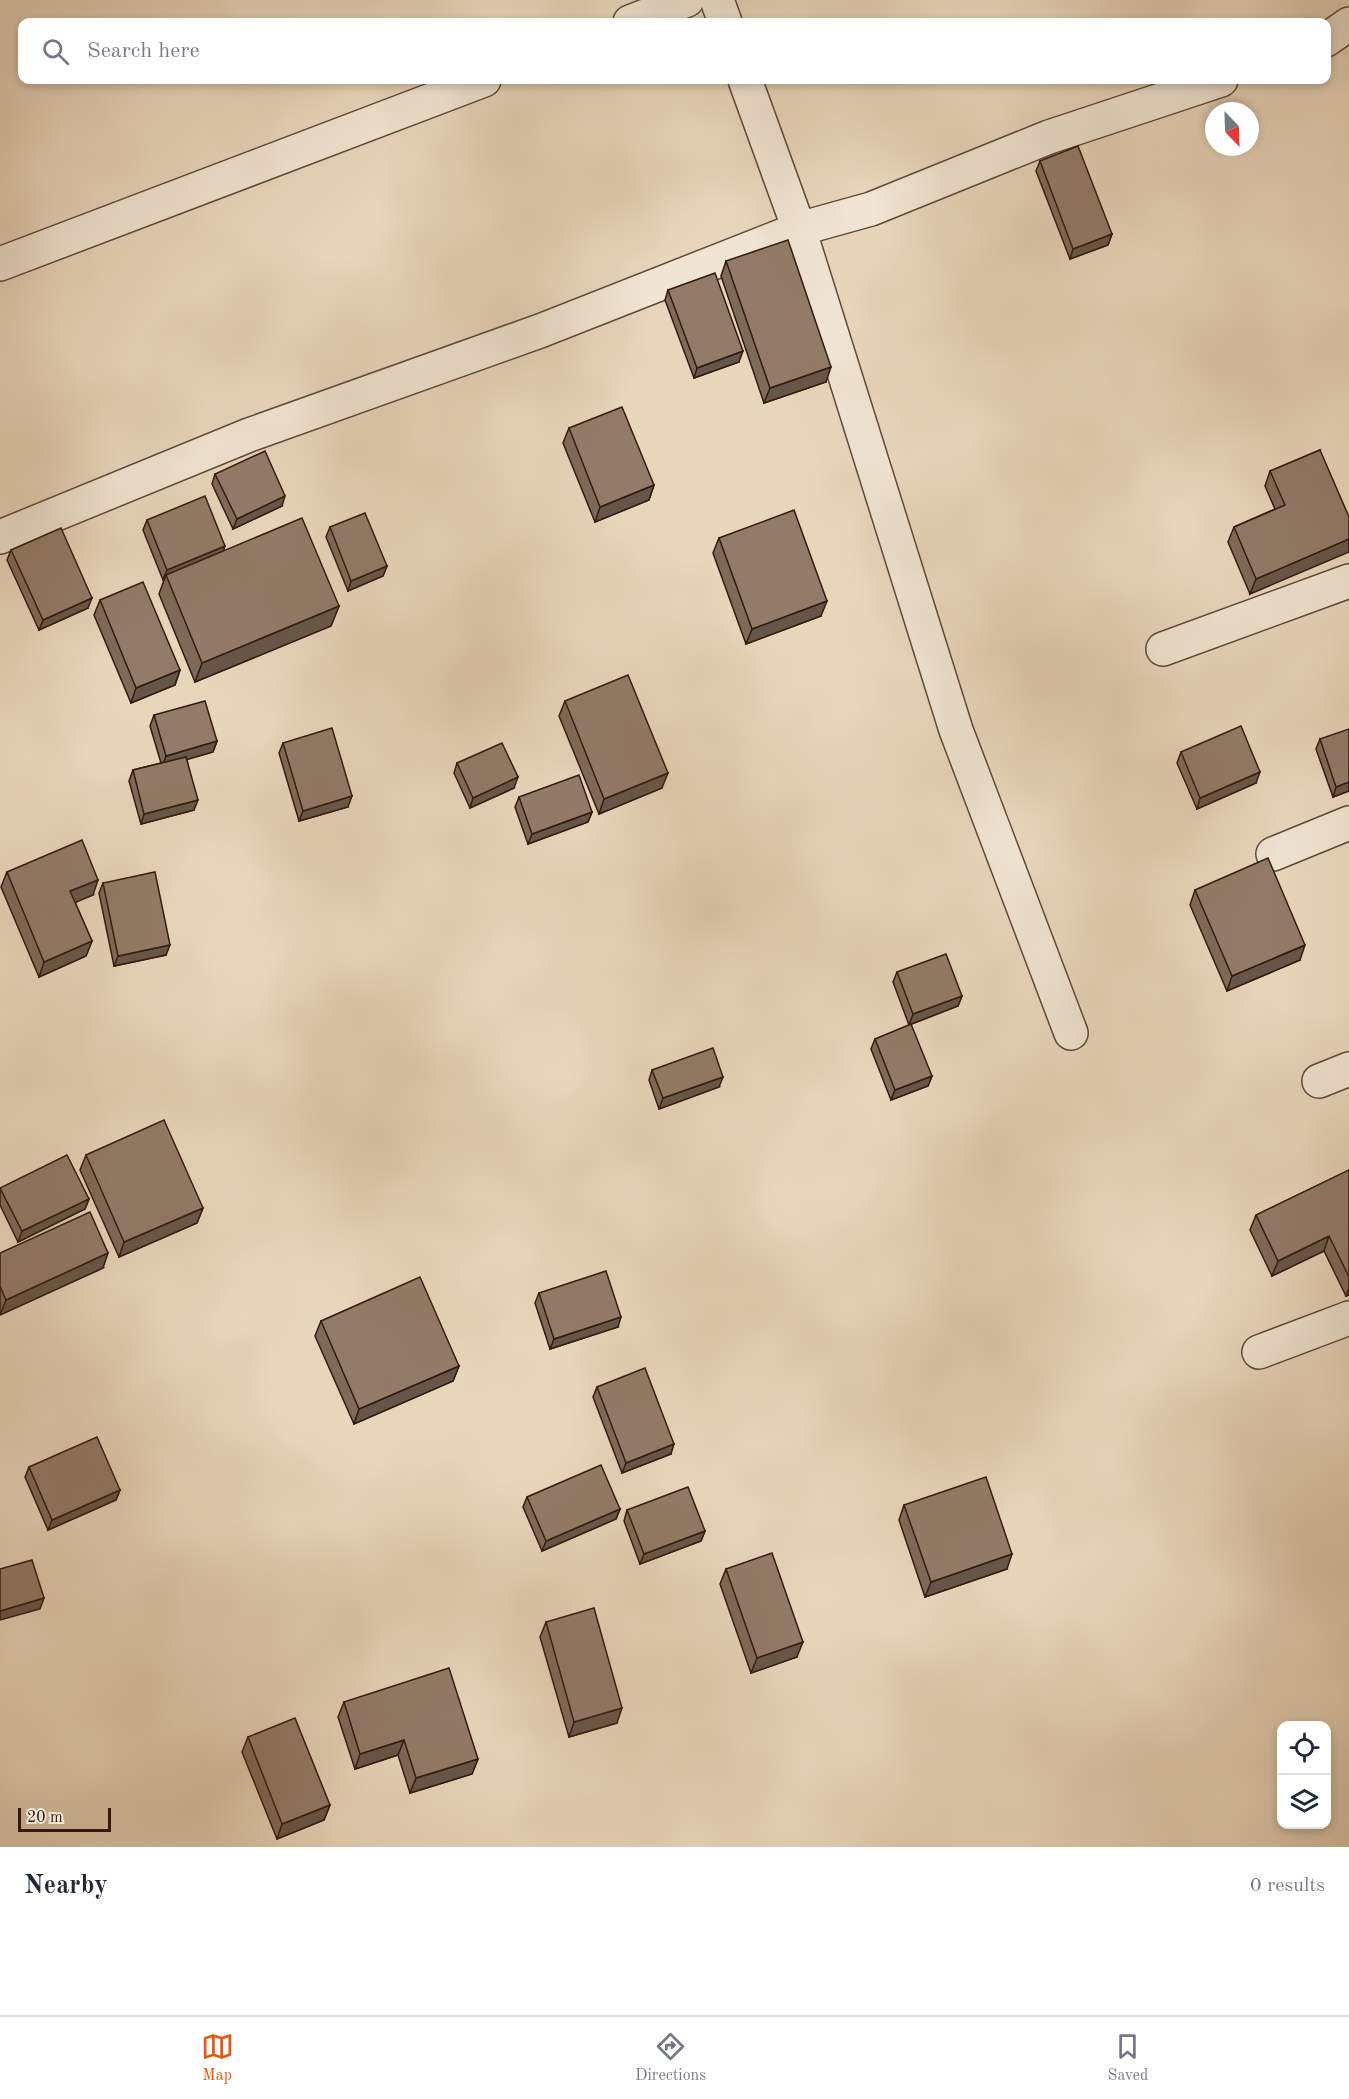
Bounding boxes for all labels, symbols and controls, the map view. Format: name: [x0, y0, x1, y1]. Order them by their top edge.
search box: [18, 18, 1331, 84]
icon: search: [39, 35, 72, 68]
text: Search here: [87, 40, 200, 62]
north arrow: [1205, 102, 1259, 156]
map controls: [1277, 1721, 1331, 1829]
button: locate: [1277, 1721, 1331, 1775]
button: layers: [1277, 1775, 1331, 1829]
scale bar: [18, 1805, 111, 1832]
text: 20 m: [27, 1810, 63, 1826]
text: Nearby: [24, 1873, 108, 1899]
text: 0 results: [1250, 1876, 1325, 1896]
tab: Map: [201, 2030, 234, 2086]
tab: Directions: [635, 2030, 706, 2086]
tab: Saved: [1108, 2030, 1148, 2086]

